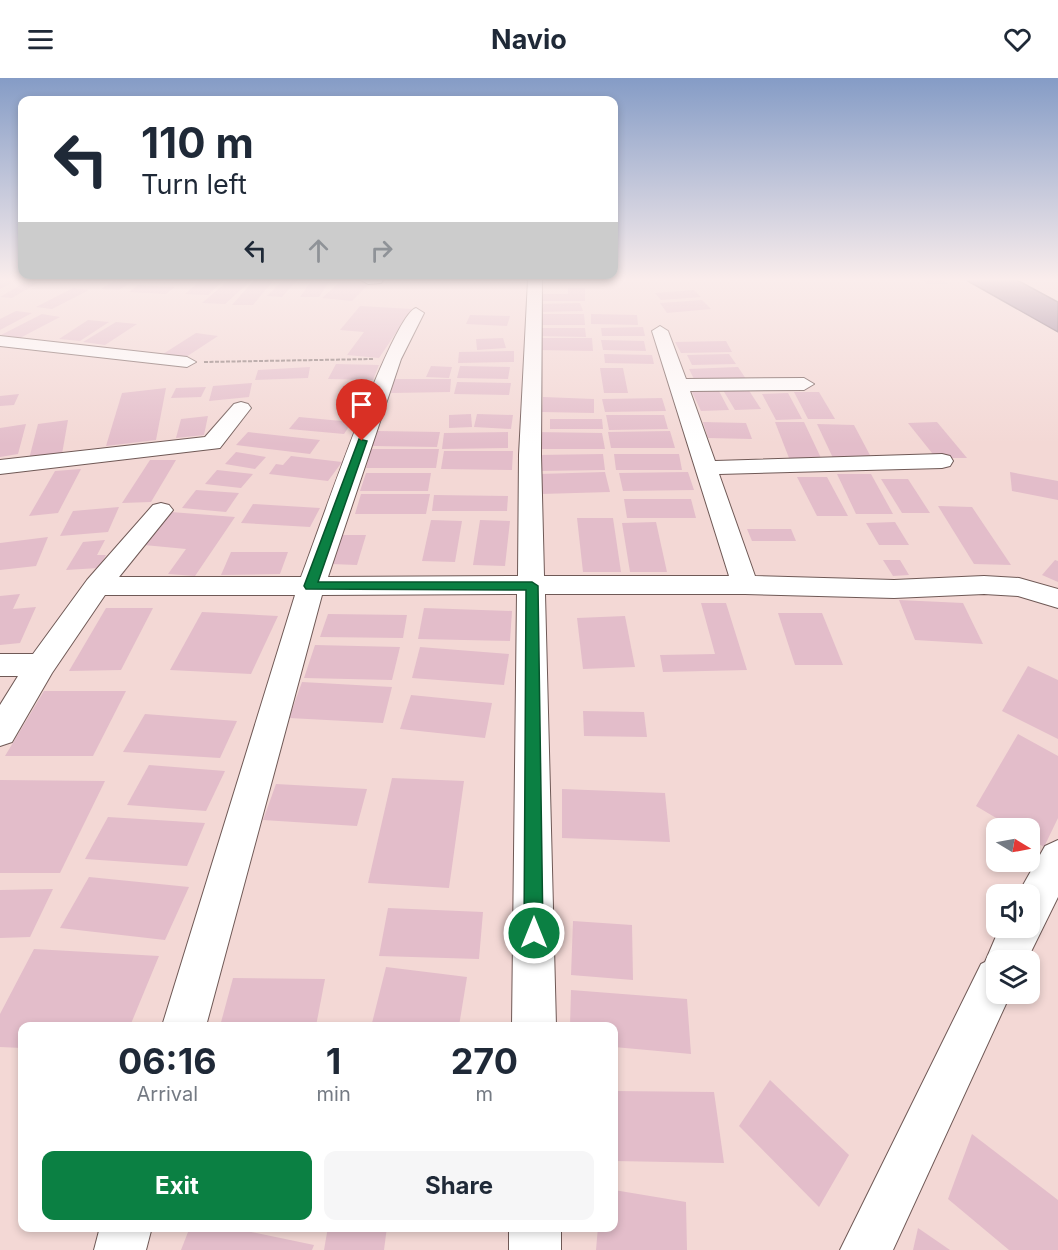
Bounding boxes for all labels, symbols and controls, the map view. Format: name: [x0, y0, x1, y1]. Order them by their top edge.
icon: menu: [24, 23, 57, 56]
text: Navio: [491, 23, 567, 56]
icon: heart: [1001, 23, 1034, 56]
text: 110 m: [141, 117, 254, 168]
icon: left: [42, 120, 120, 198]
text: Turn left: [141, 168, 247, 201]
icon: left: [239, 234, 272, 267]
icon: ahead: [302, 234, 335, 267]
icon: right: [365, 234, 398, 267]
pin: [336, 379, 387, 441]
icon: arrive: [345, 388, 378, 421]
north arrow: [986, 818, 1040, 872]
map controls: [986, 818, 1040, 1004]
button: sound: [986, 884, 1040, 938]
position arrow: [502, 901, 566, 965]
button: layers: [986, 950, 1040, 1004]
text: 06:16: [118, 1039, 217, 1083]
text: 1: [326, 1039, 341, 1083]
text: 270: [451, 1039, 518, 1083]
text: Arrival: [136, 1082, 198, 1106]
text: min: [317, 1082, 351, 1106]
text: m: [476, 1082, 493, 1106]
button: Exit: [42, 1151, 312, 1220]
button: Share: [324, 1151, 594, 1220]

